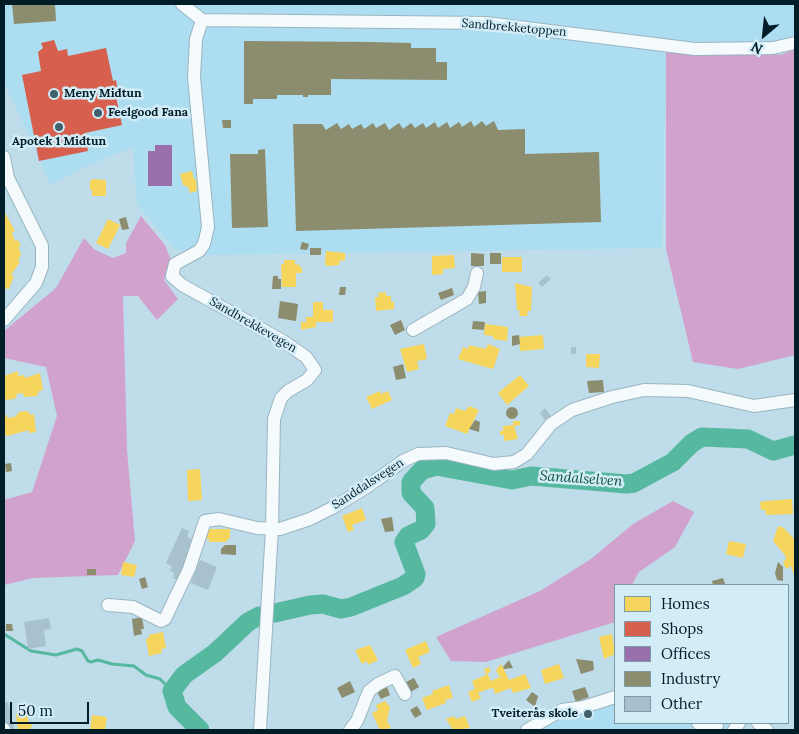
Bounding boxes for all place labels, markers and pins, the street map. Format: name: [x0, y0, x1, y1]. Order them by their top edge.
place label: Meny Midtun: [64, 87, 142, 101]
marker: Meny Midtun: [48, 88, 60, 100]
place label: Feelgood Fana: [108, 106, 188, 120]
marker: Feelgood Fana: [92, 107, 104, 119]
marker: Apotek 1 Midtun: [53, 121, 65, 133]
place label: Apotek 1 Midtun: [12, 135, 106, 149]
place label: Tveiterås skole: [492, 707, 578, 721]
marker: Tveiterås skole: [582, 708, 594, 720]

